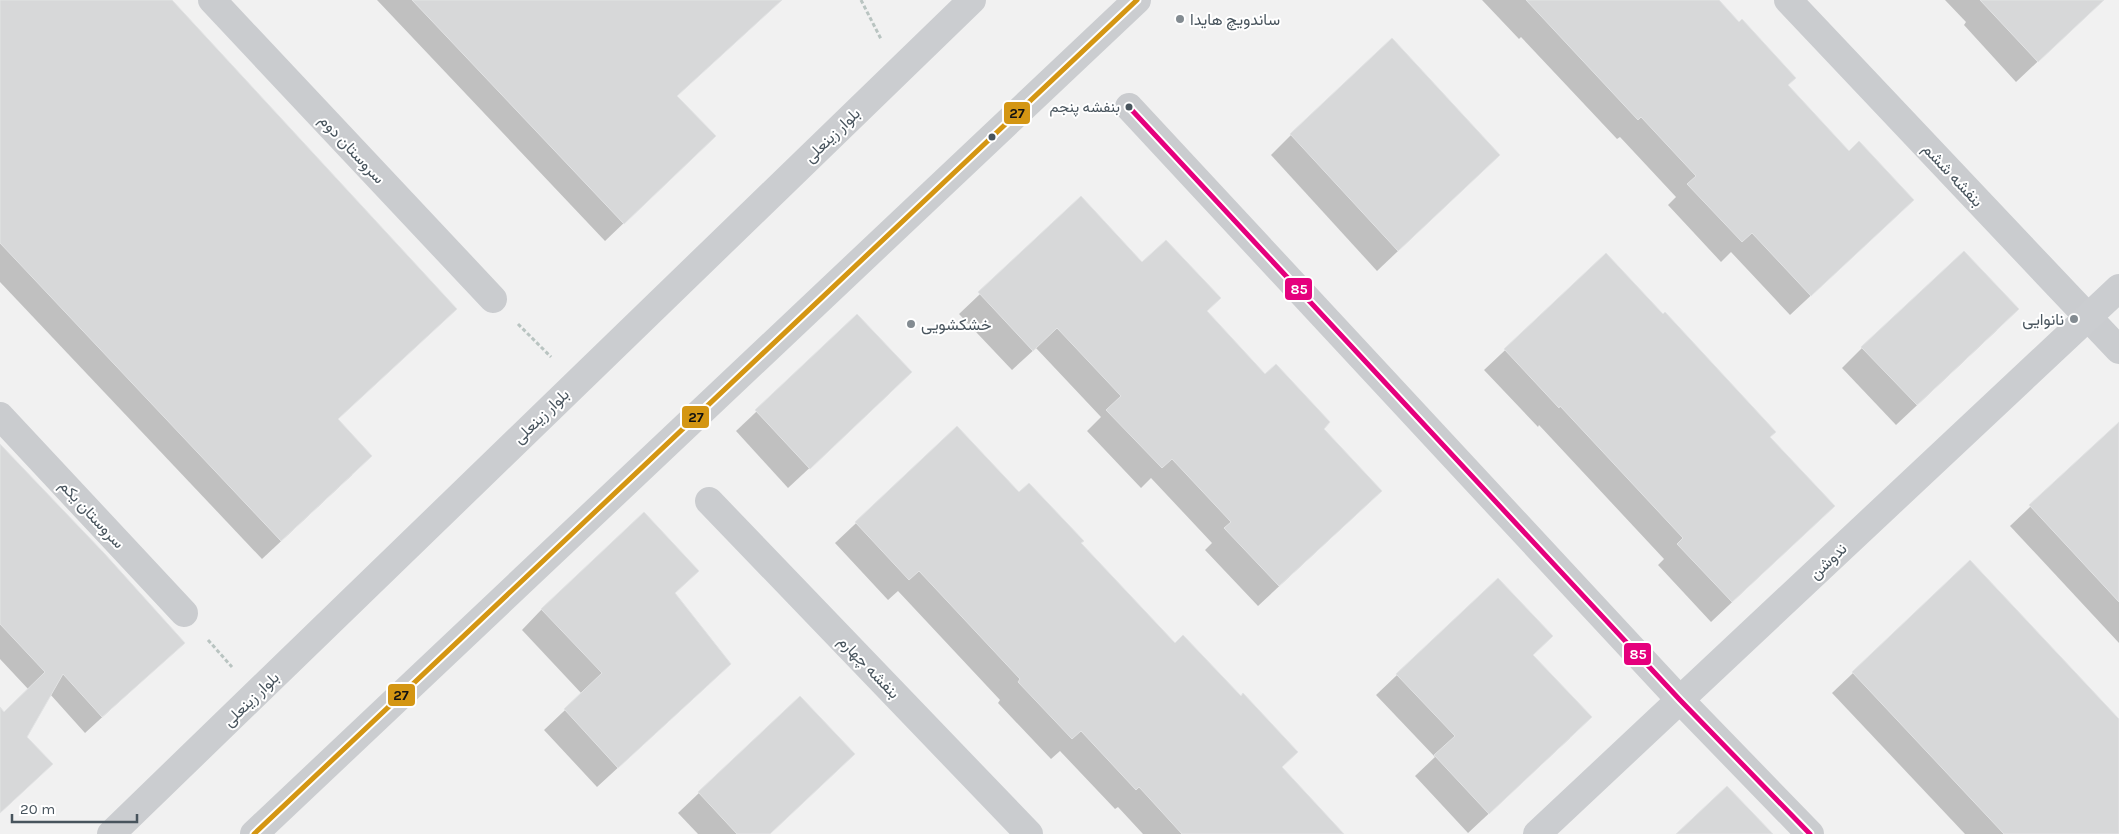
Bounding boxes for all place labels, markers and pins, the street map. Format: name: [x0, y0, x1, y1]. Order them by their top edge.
place label: ساندویچ هایدا: [1190, 10, 1280, 31]
marker: ساندویچ هایدا: [1174, 13, 1186, 25]
place label: بنفشه پنجم: [1050, 98, 1120, 117]
marker: بنفشه پنجم: [1124, 102, 1134, 112]
unlabelled marker: [987, 132, 997, 142]
place label: نانوایی: [2022, 310, 2064, 330]
marker: نانوایی: [2068, 313, 2080, 325]
place label: خشکشویی: [921, 315, 992, 335]
marker: خشکشویی: [905, 318, 917, 330]

